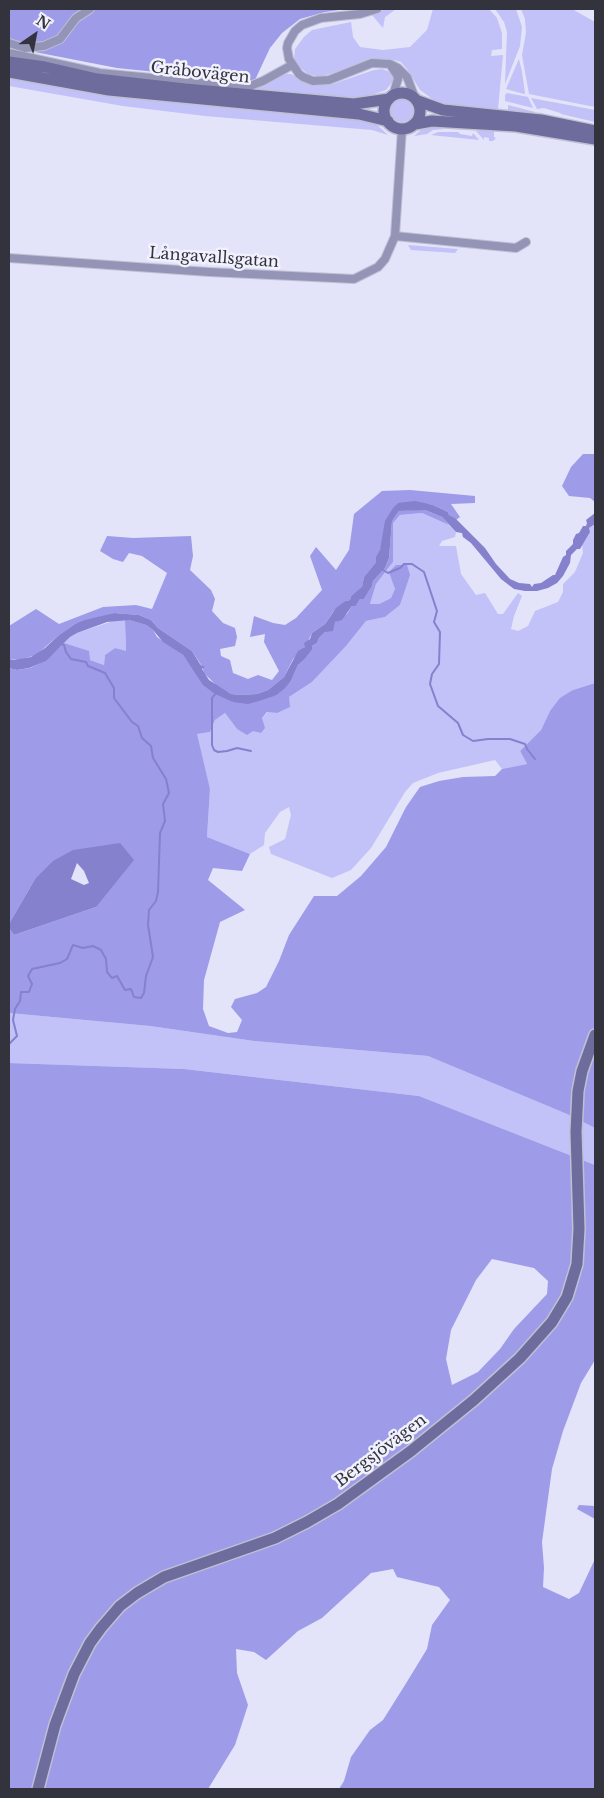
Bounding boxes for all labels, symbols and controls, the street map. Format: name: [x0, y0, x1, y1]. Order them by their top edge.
north arrow: [10, 10, 60, 60]
text: N: [33, 11, 54, 34]
street label: Gråbovägen: [150, 58, 250, 88]
street label: Långavallsgatan: [148, 244, 280, 272]
street label: Bergsjövägen: [332, 1411, 430, 1491]

